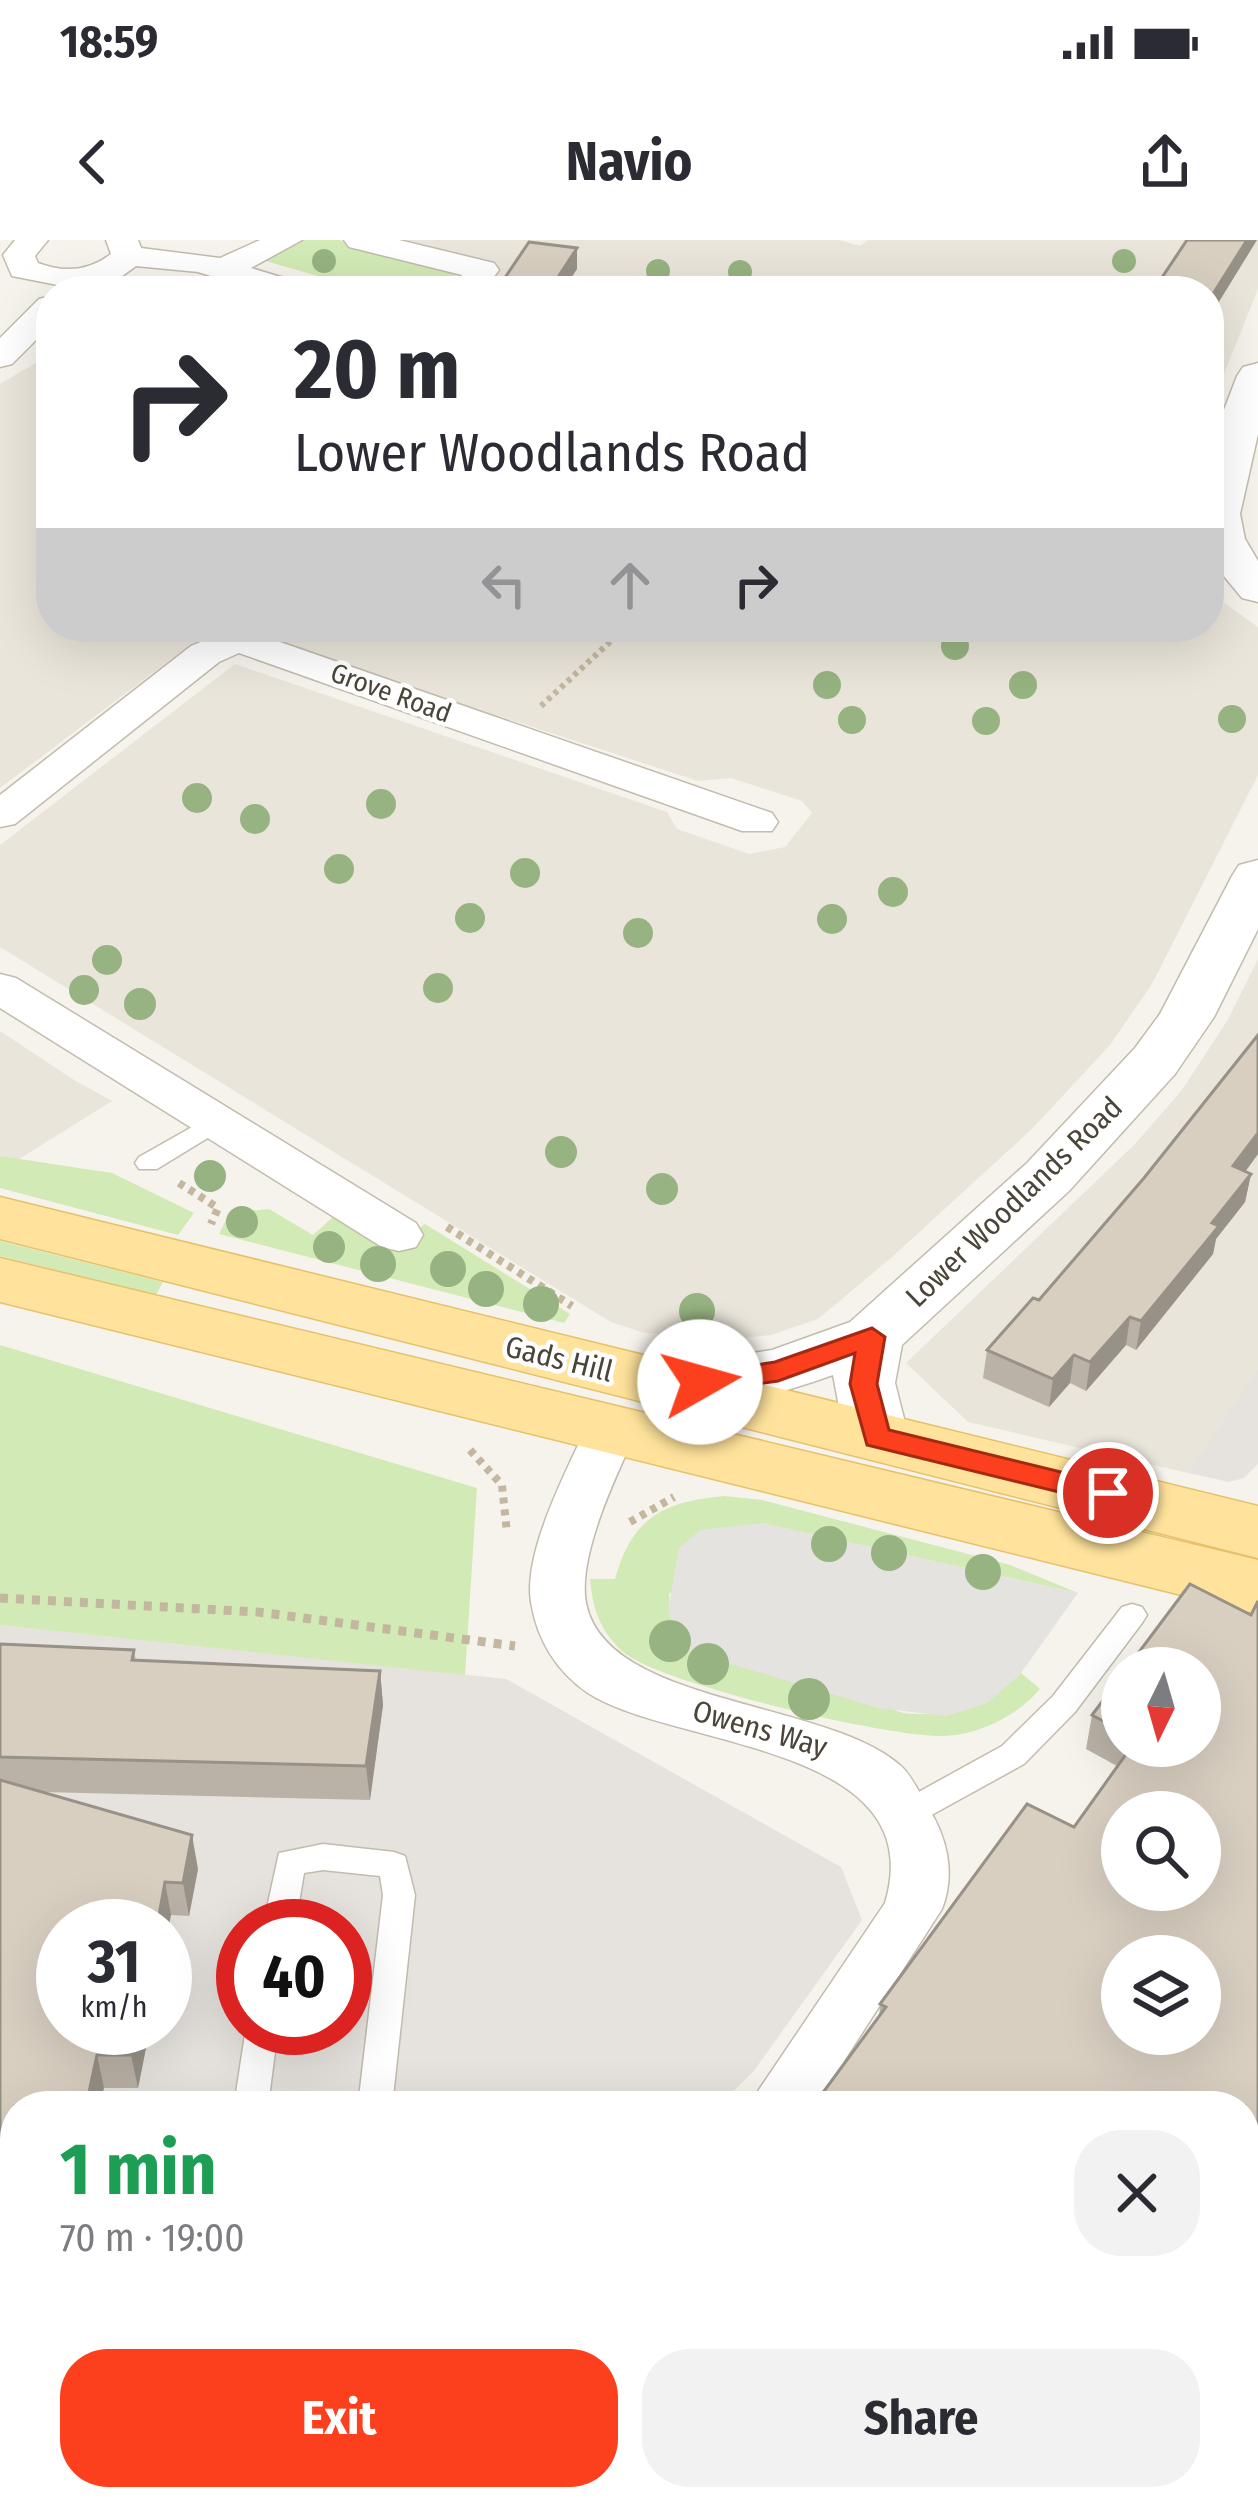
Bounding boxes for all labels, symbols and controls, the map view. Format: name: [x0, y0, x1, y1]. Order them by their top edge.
text: 18:59: [60, 15, 158, 69]
icon: back: [60, 129, 126, 195]
icon: share: [1132, 129, 1198, 195]
text: Navio: [566, 130, 692, 194]
text: 20 m: [294, 319, 460, 420]
icon: right: [96, 324, 252, 480]
text: Lower Woodlands Road: [294, 421, 810, 485]
icon: left: [471, 552, 537, 618]
icon: ahead: [597, 552, 663, 618]
icon: right: [723, 552, 789, 618]
street label: Grove Road: [326, 656, 456, 730]
street label: Lower Woodlands Road: [898, 1089, 1130, 1315]
position arrow: [637, 1319, 763, 1445]
street label: Gads Hill: [502, 1328, 617, 1390]
pin: [1057, 1442, 1159, 1544]
icon: arrive: [1075, 1460, 1141, 1526]
north arrow: [1101, 1647, 1221, 1767]
map controls: [1101, 1647, 1221, 2055]
street label: Owens Way: [689, 1693, 832, 1766]
button: search: [1101, 1791, 1221, 1911]
speed limit sign: 40: [216, 1899, 372, 2055]
text: 31: [88, 1926, 140, 1998]
button: layers: [1101, 1935, 1221, 2055]
text: km/h: [81, 1989, 147, 2025]
text: 1 min: [60, 2127, 217, 2213]
button: close: [1074, 2130, 1200, 2256]
text: 70 m · 19:00: [60, 2215, 245, 2261]
button: Exit: [60, 2349, 618, 2487]
button: Share: [642, 2349, 1200, 2487]

